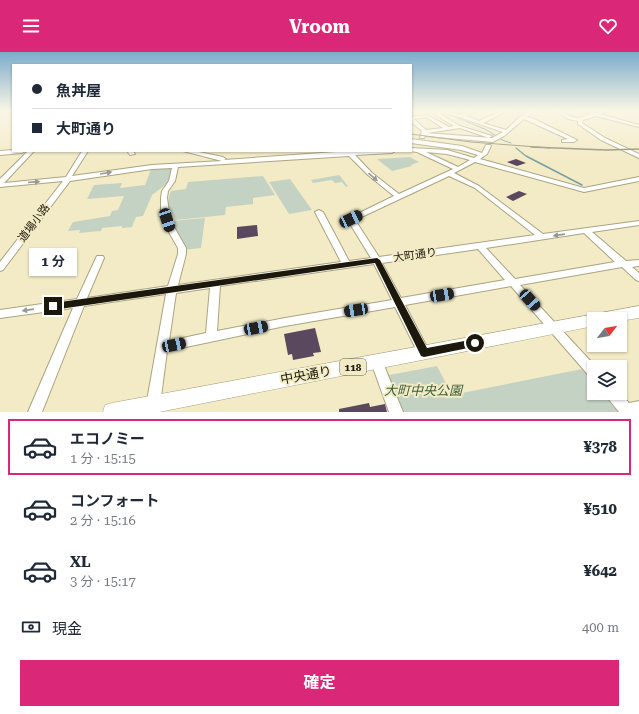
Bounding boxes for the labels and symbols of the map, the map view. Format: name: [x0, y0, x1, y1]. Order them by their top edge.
one-way arrow: [100, 170, 112, 176]
one-way arrow: [368, 172, 379, 181]
one-way arrow: [28, 178, 40, 185]
street label: 道場小路: [16, 202, 52, 244]
car: [158, 207, 176, 233]
car: [338, 208, 364, 230]
one-way arrow: [553, 232, 565, 238]
street label: 大町通り: [392, 246, 438, 264]
callout: 1 分: [29, 248, 77, 276]
car: [429, 287, 455, 303]
car: [518, 287, 542, 313]
route end: [44, 297, 62, 315]
car: [343, 302, 369, 318]
one-way arrow: [22, 307, 34, 313]
north arrow: [587, 312, 627, 352]
car: [243, 320, 269, 336]
route start: [466, 334, 484, 352]
car: [161, 337, 187, 353]
road number: 118: [340, 359, 366, 375]
street label: 中央通り: [279, 363, 333, 387]
park label: 大町中央公園: [384, 383, 464, 398]

